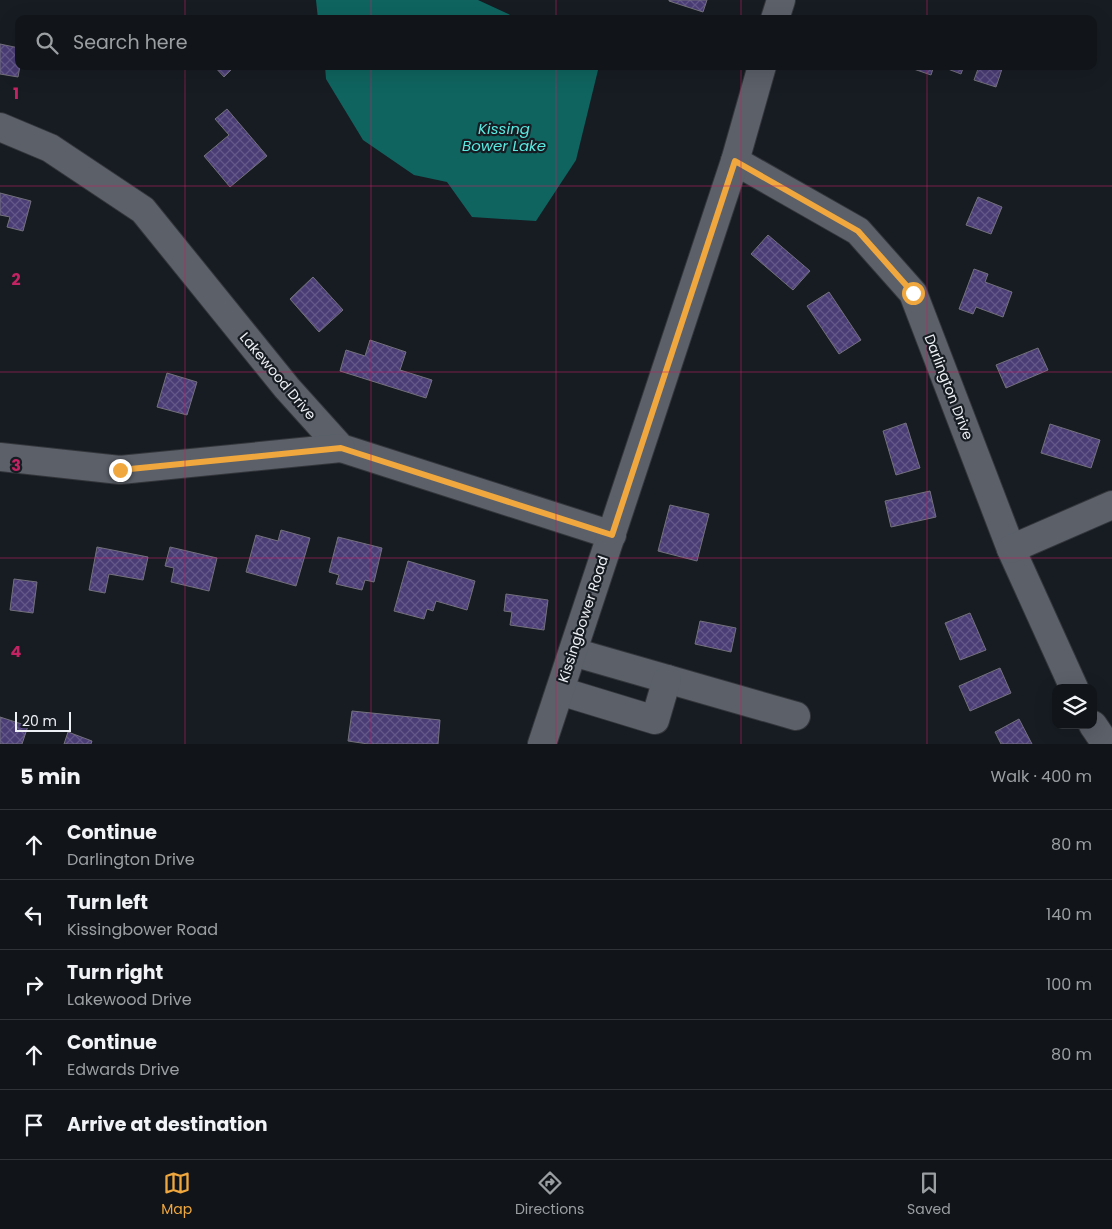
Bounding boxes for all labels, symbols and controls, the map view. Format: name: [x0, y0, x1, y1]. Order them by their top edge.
search box: [15, 15, 1097, 70]
icon: search: [33, 29, 61, 57]
text: Search here: [73, 29, 187, 56]
text: 1: [13, 82, 19, 105]
water label: Kissing Bower Lake: [462, 118, 546, 156]
text: 2: [11, 268, 21, 291]
route start: [902, 282, 925, 305]
street label: Lakewood Drive: [235, 328, 321, 424]
street label: Darlington Drive: [920, 331, 978, 443]
text: 3: [11, 454, 21, 477]
route end: [109, 459, 132, 482]
street label: Kissingbower Road: [553, 553, 613, 685]
text: 4: [11, 640, 22, 663]
map controls: [1052, 684, 1097, 729]
button: layers: [1052, 684, 1097, 729]
scale bar: [15, 709, 71, 732]
text: 20 m: [22, 711, 57, 731]
text: 5 min: [20, 762, 81, 791]
text: Walk · 400 m: [991, 765, 1092, 788]
text: Continue: [67, 819, 157, 846]
icon: ahead: [20, 831, 48, 859]
text: 80 m: [1051, 833, 1092, 856]
text: Darlington Drive: [67, 848, 195, 871]
text: Turn left: [67, 889, 148, 916]
icon: left: [20, 901, 48, 929]
text: 140 m: [1046, 903, 1092, 926]
text: Kissingbower Road: [67, 918, 218, 941]
text: Turn right: [67, 959, 163, 986]
icon: right: [20, 971, 48, 999]
text: 100 m: [1046, 973, 1092, 996]
text: Lakewood Drive: [67, 988, 192, 1011]
text: Continue: [67, 1029, 157, 1056]
icon: ahead: [20, 1041, 48, 1069]
text: 80 m: [1051, 1043, 1092, 1066]
text: Edwards Drive: [67, 1058, 179, 1081]
icon: arrive: [20, 1111, 48, 1139]
text: Arrive at destination: [67, 1111, 268, 1138]
tab: Map: [161, 1169, 192, 1220]
tab: Directions: [515, 1169, 584, 1220]
tab: Saved: [907, 1169, 951, 1220]

